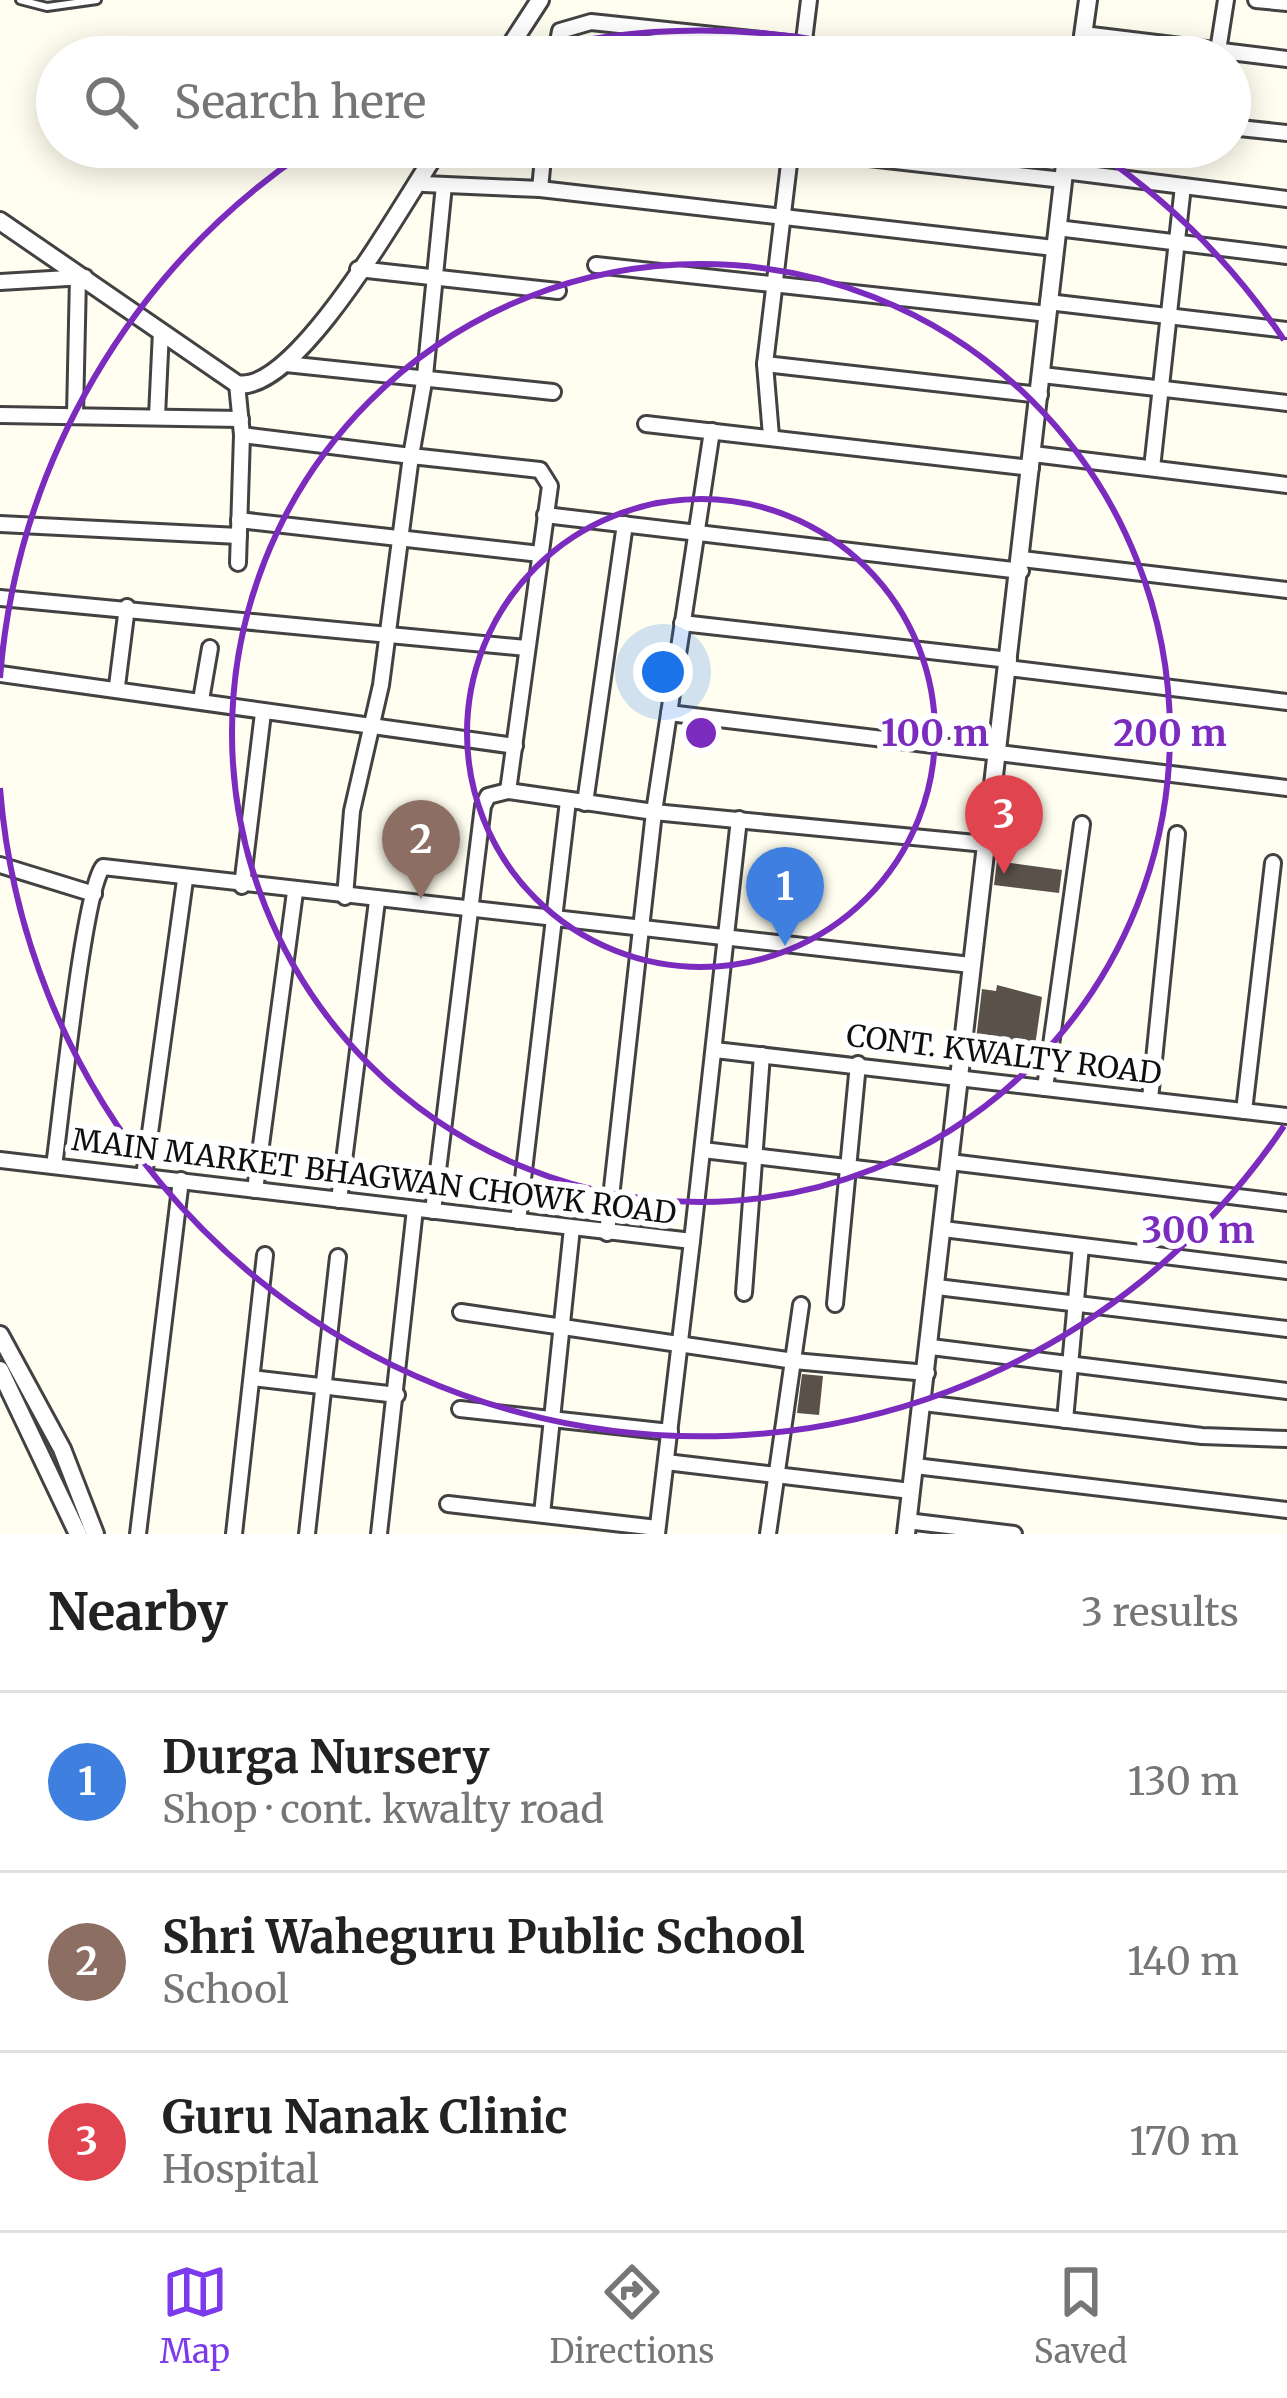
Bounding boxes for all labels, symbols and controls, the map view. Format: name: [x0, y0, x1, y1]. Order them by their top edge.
search box: [36, 36, 1251, 168]
icon: search: [78, 69, 144, 135]
text: Search here: [174, 74, 426, 130]
your location: [633, 642, 693, 702]
text: 100 m: [881, 711, 989, 756]
text: 200 m: [1113, 711, 1227, 756]
centre of rings: [680, 712, 722, 754]
pin: 3: [965, 775, 1043, 874]
pin: 2: [382, 800, 460, 899]
pin: 1: [746, 847, 824, 946]
street label: CONT. KWALTY ROAD: [844, 1016, 1164, 1092]
street label: MAIN MARKET BHAGWAN CHOWK ROAD: [70, 1120, 679, 1232]
text: 300 m: [1142, 1208, 1254, 1253]
text: Nearby: [48, 1580, 228, 1644]
text: 3 results: [1081, 1588, 1239, 1637]
text: Durga Nursery: [162, 1729, 489, 1785]
text: 1: [78, 1757, 96, 1806]
text: 130 m: [1127, 1757, 1239, 1806]
text: Shop · cont. kwalty road: [162, 1785, 604, 1834]
text: Shri Waheguru Public School: [162, 1909, 805, 1965]
text: 2: [76, 1937, 98, 1986]
text: 140 m: [1127, 1937, 1239, 1986]
text: School: [162, 1965, 289, 2014]
text: Guru Nanak Clinic: [162, 2089, 568, 2145]
text: 3: [76, 2117, 98, 2166]
text: 170 m: [1129, 2117, 1239, 2166]
text: Hospital: [162, 2145, 319, 2194]
tab: Map: [160, 2259, 230, 2372]
tab: Directions: [549, 2259, 714, 2372]
tab: Saved: [1034, 2259, 1127, 2372]

